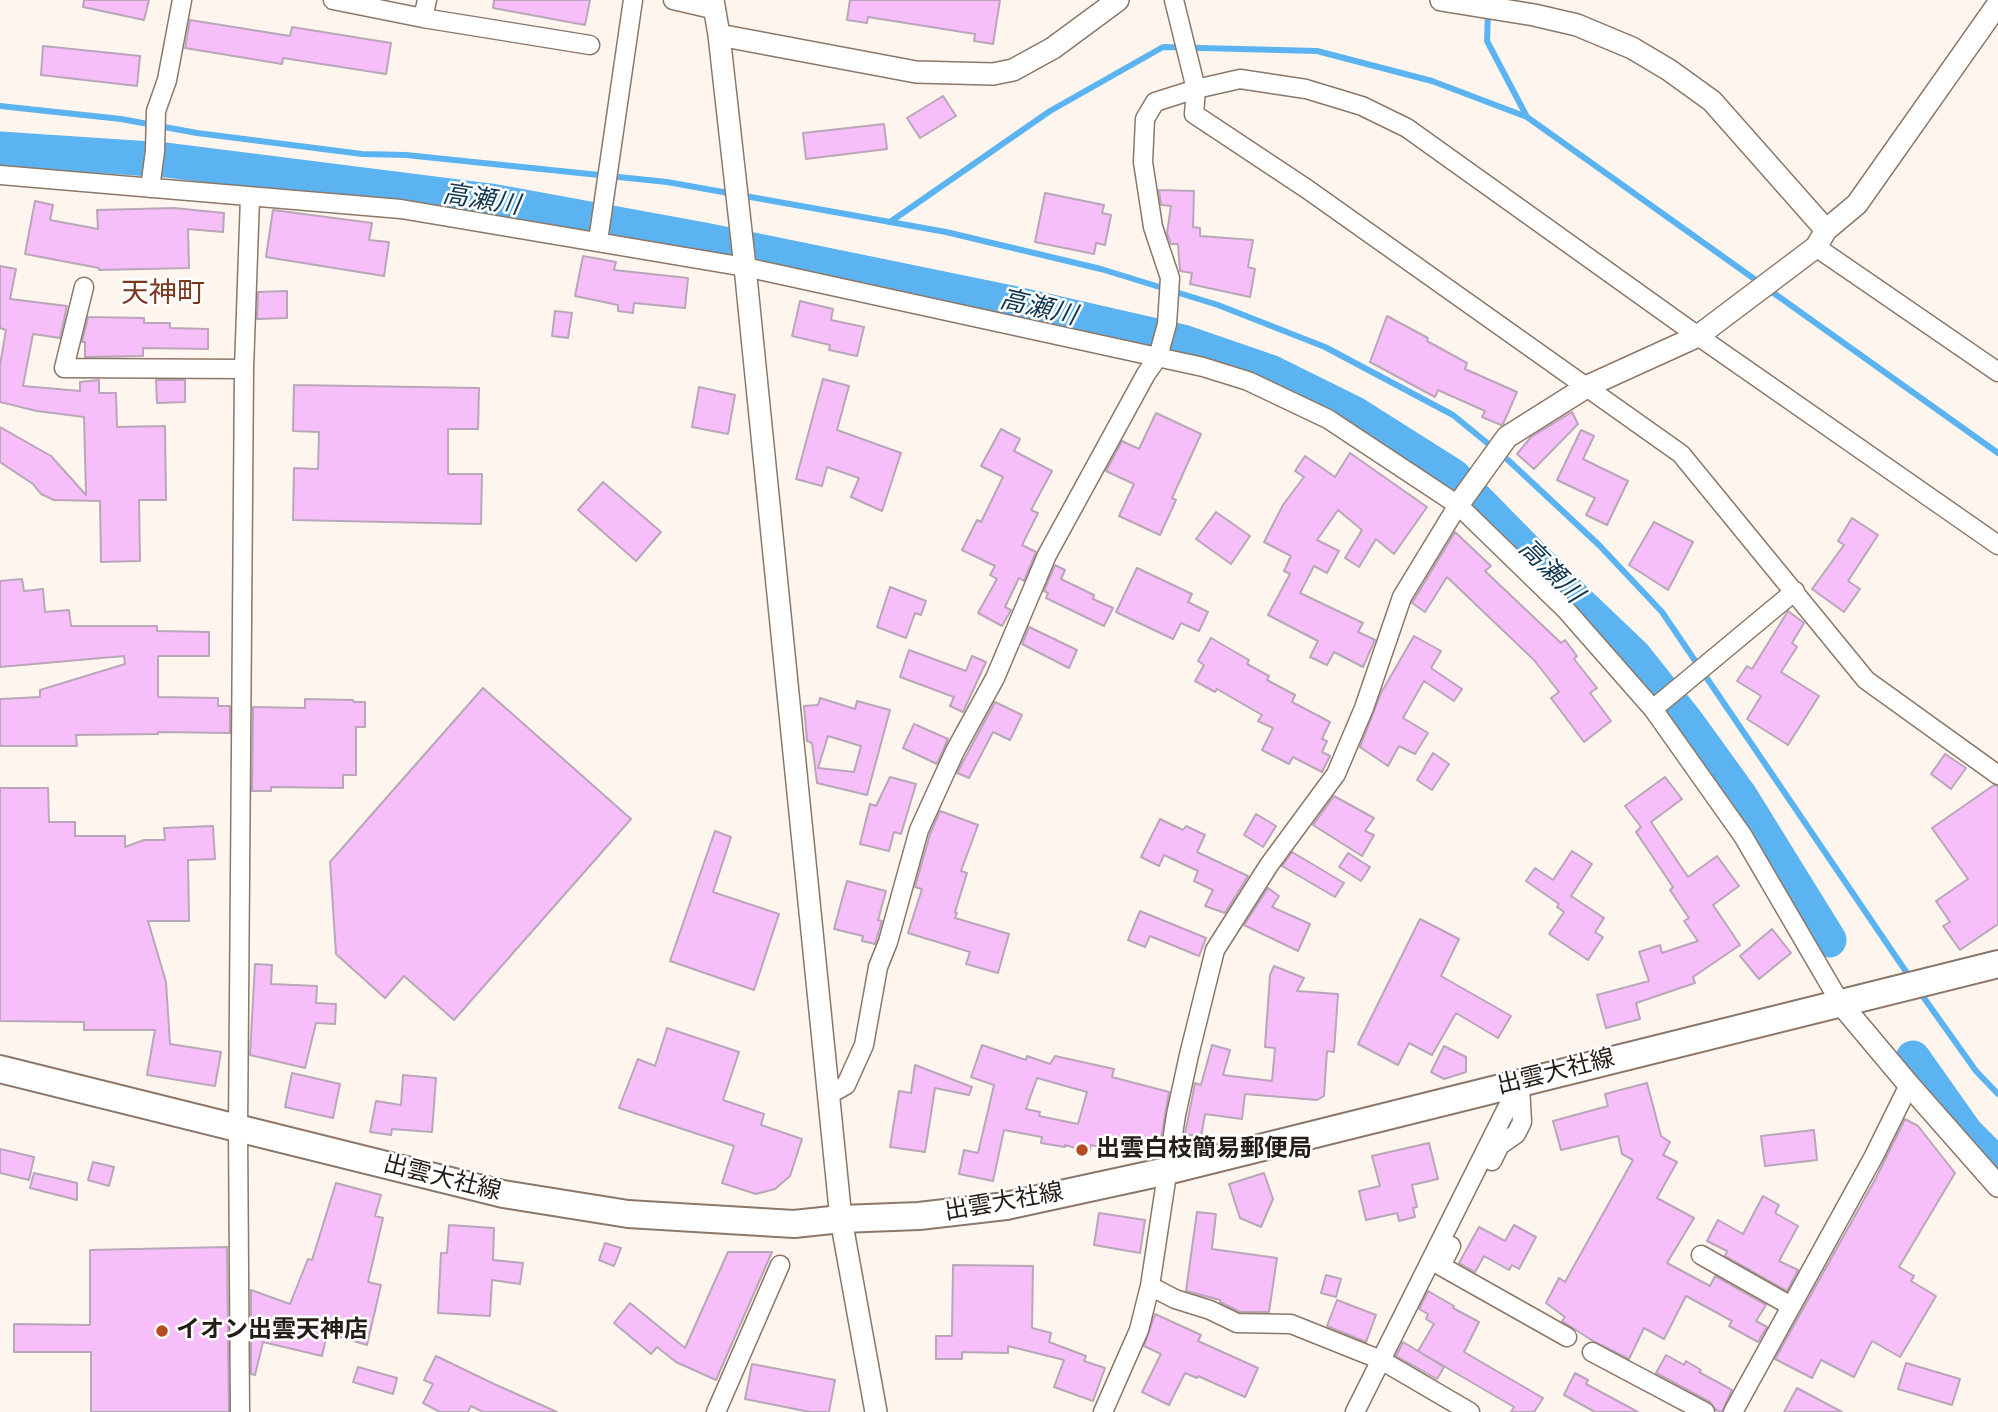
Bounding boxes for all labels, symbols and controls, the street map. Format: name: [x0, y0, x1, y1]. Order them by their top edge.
water label: 高瀬川: [440, 179, 522, 223]
district label: 天神町: [121, 278, 205, 312]
water label: 高瀬川: [996, 285, 1080, 333]
water label: 高瀬川: [1511, 533, 1589, 611]
street label: 出雲大社線: [1494, 1045, 1618, 1101]
place label: 出雲白枝簡易郵便局: [1096, 1136, 1312, 1164]
marker: 出雲白枝簡易郵便局: [1074, 1142, 1090, 1158]
street label: 出雲大社線: [380, 1151, 504, 1207]
street label: 出雲大社線: [942, 1178, 1066, 1228]
place label: イオン出雲天神店: [176, 1317, 368, 1345]
marker: イオン出雲天神店: [154, 1323, 170, 1339]

